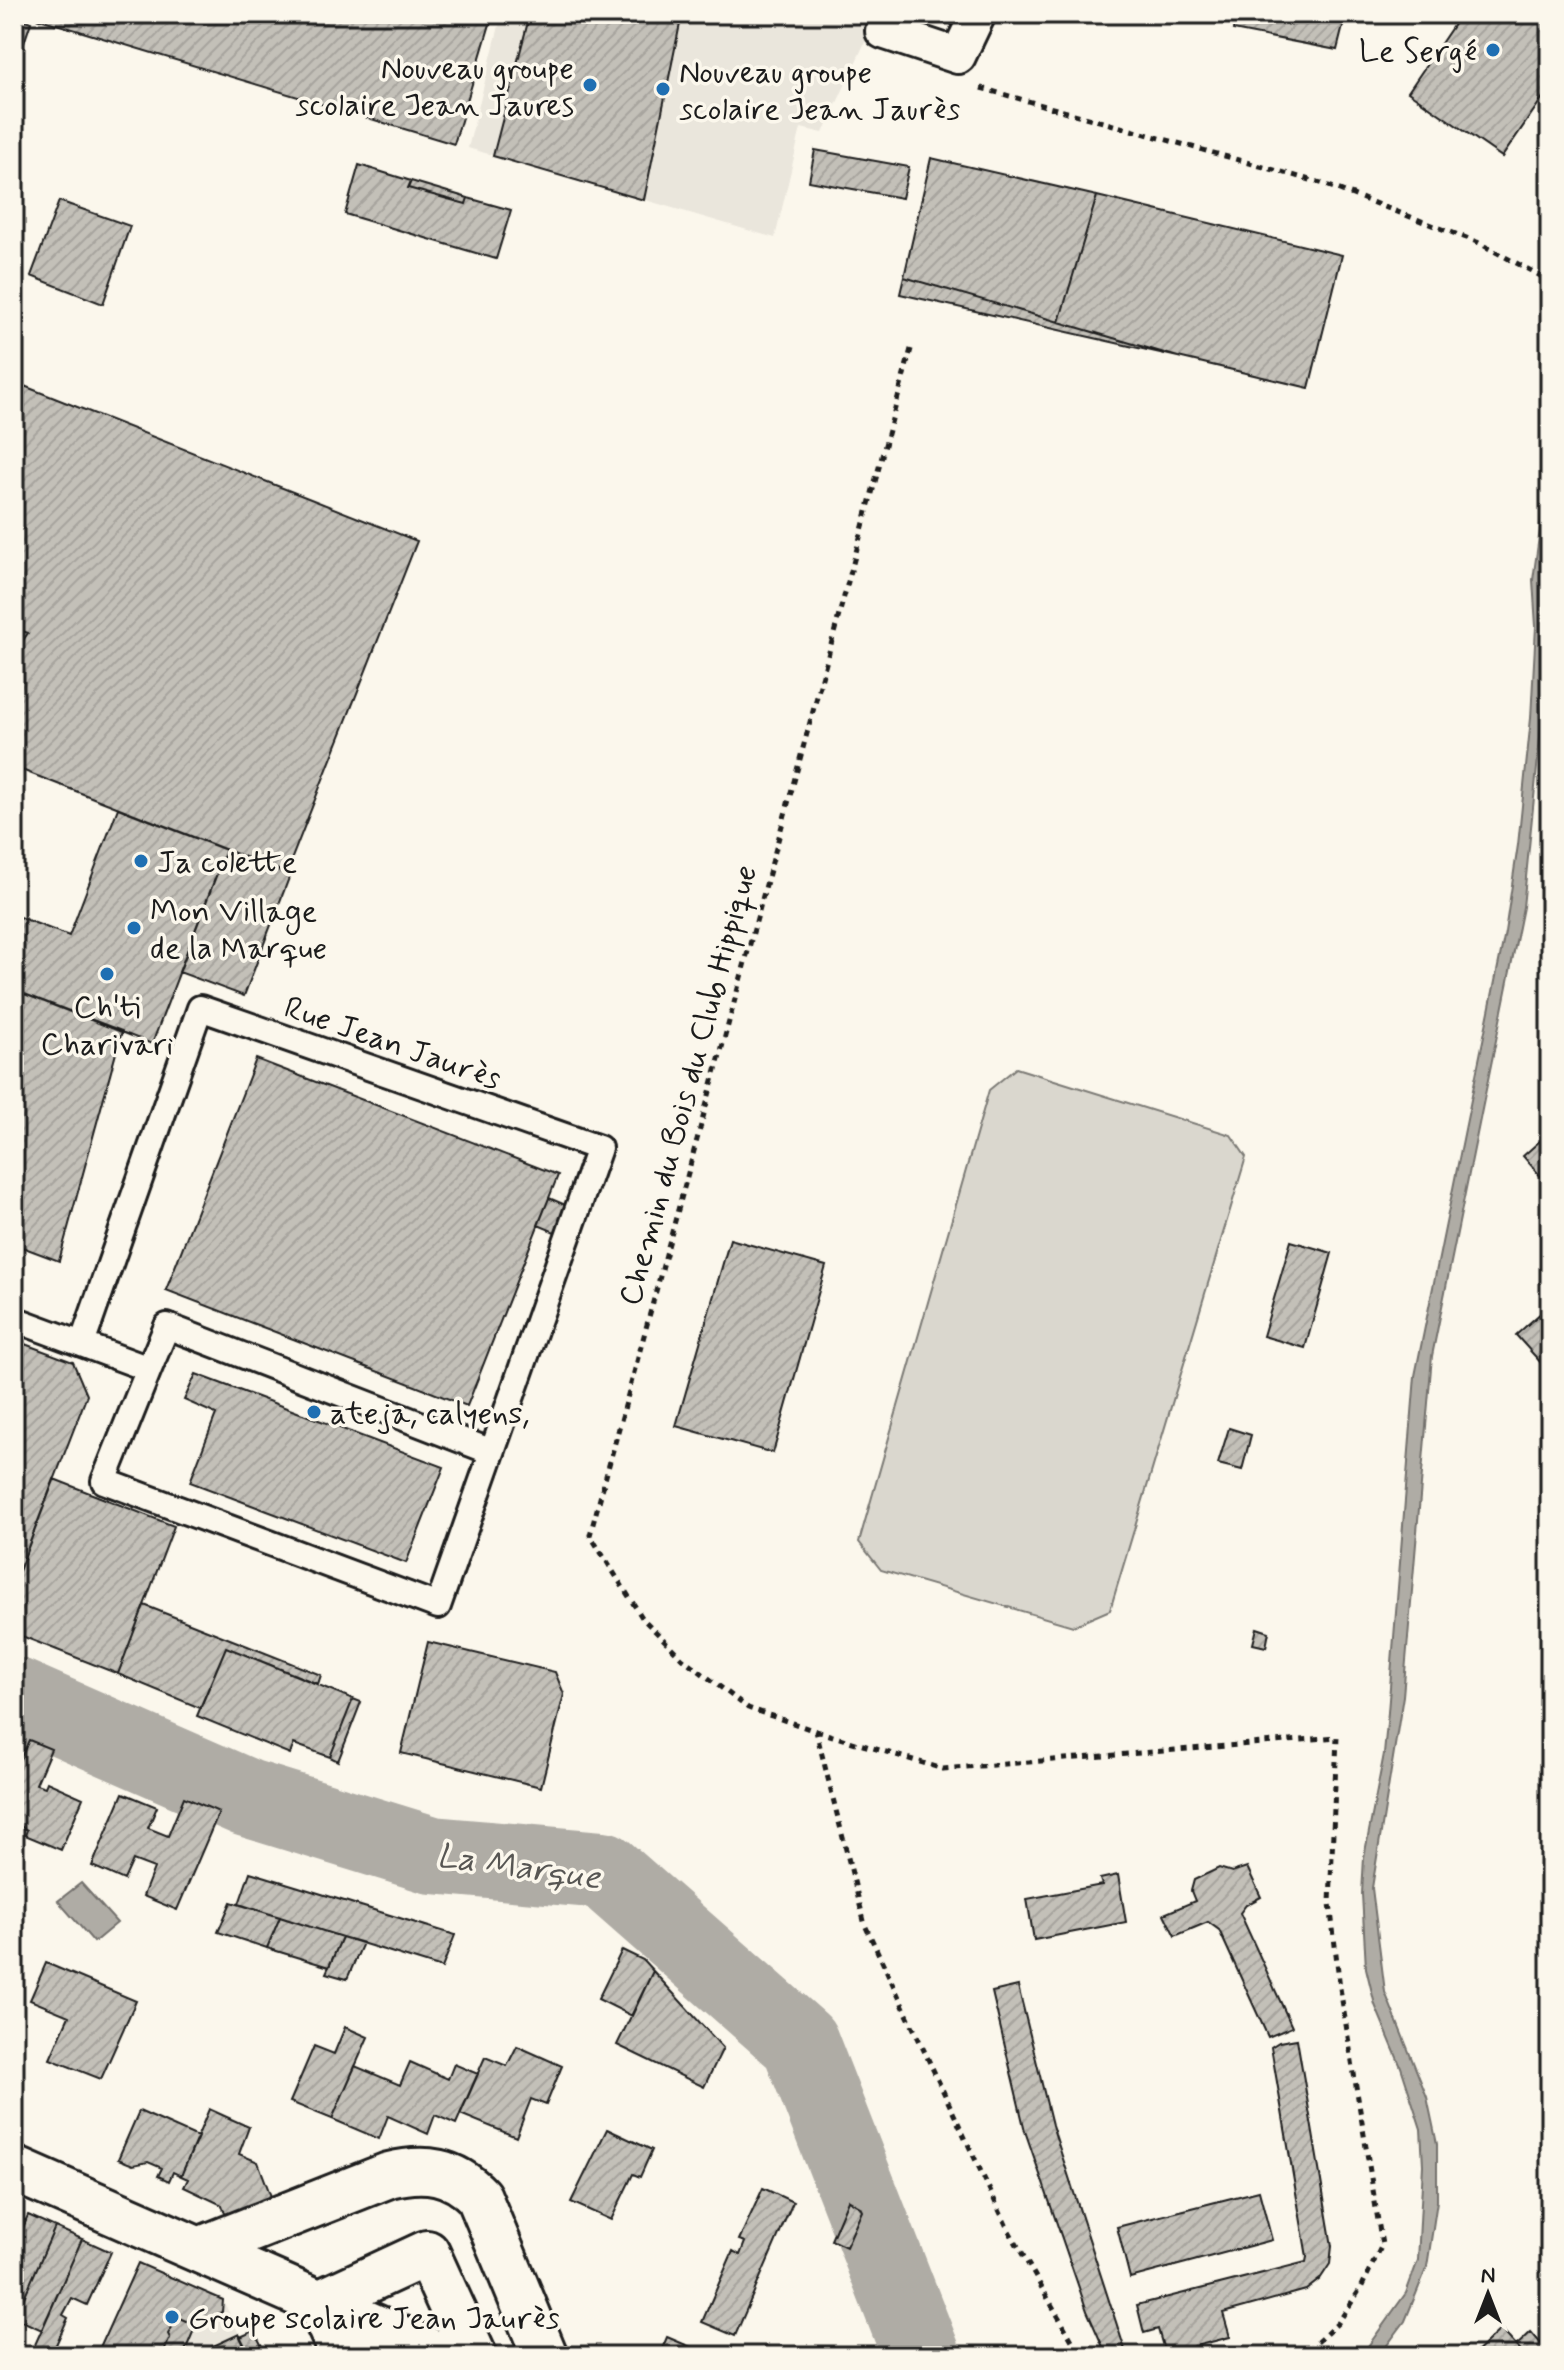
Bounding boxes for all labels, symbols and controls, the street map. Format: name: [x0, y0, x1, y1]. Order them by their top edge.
place label: Le Sergé: [1359, 31, 1477, 73]
marker: Le Sergé: [1484, 41, 1502, 59]
place label: Nouveau groupe scolaire Jean Jaures: [295, 48, 574, 127]
place label: Nouveau groupe scolaire Jean Jaurès: [679, 52, 960, 131]
marker: Nouveau groupe scolaire Jean Jaures: [581, 76, 599, 94]
marker: Nouveau groupe scolaire Jean Jaurès: [654, 80, 672, 98]
place label: Ja colette: [157, 842, 297, 884]
marker: Ja colette: [132, 852, 150, 870]
street label: Chemin du Bois du Club Hippique: [610, 861, 768, 1310]
place label: Mon Village de la Marque: [150, 891, 327, 970]
marker: Mon Village de la Marque: [125, 919, 143, 937]
marker: Ch'ti Charivari: [98, 965, 116, 983]
place label: Ch'ti Charivari: [41, 987, 173, 1066]
street label: Rue Jean Jaurès: [278, 987, 506, 1101]
place label: ateja, calyens,: [330, 1393, 530, 1435]
marker: ateja, calyens,: [305, 1403, 323, 1421]
water label: La Marque: [434, 1834, 605, 1901]
north arrow: [1448, 2254, 1528, 2334]
text: N: [1481, 2262, 1495, 2290]
place label: Groupe scolaire Jean Jaurès: [188, 2298, 560, 2340]
marker: Groupe scolaire Jean Jaurès: [163, 2308, 181, 2326]

